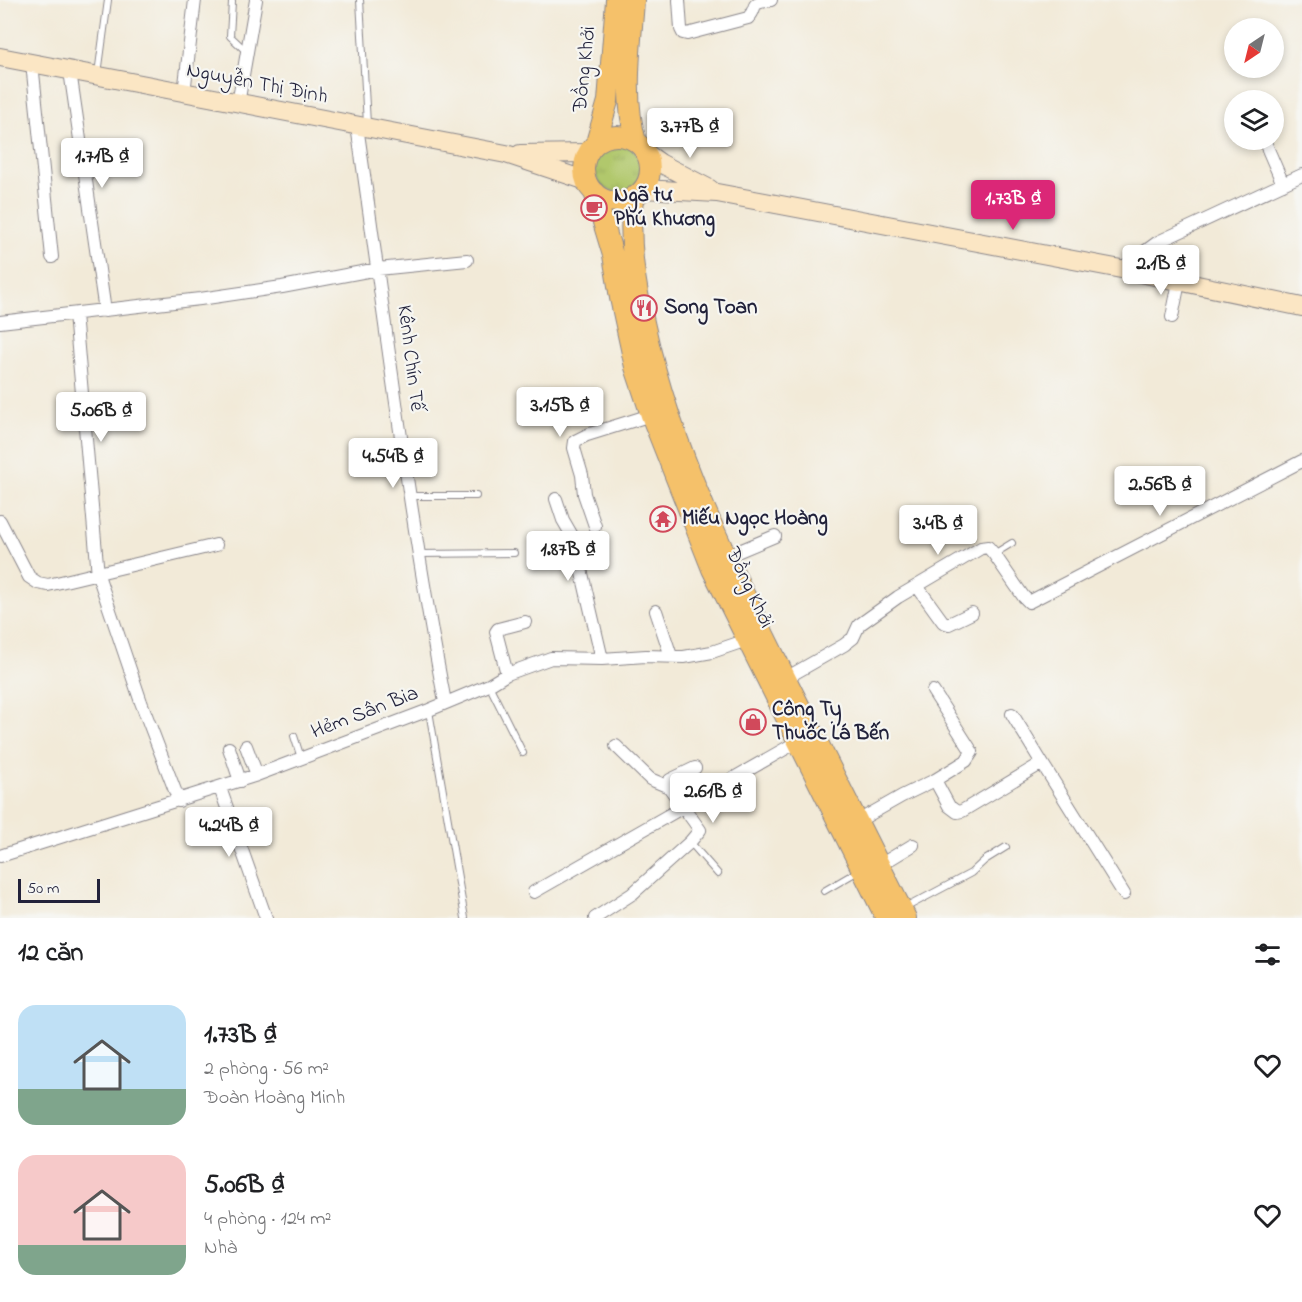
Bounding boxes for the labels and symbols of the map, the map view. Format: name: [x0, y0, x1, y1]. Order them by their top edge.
north arrow: [1224, 18, 1284, 78]
street label: Đồng Khởi: [565, 25, 606, 115]
street label: Nguyễn Thị Định: [183, 56, 330, 114]
pin: 3.77B ₫: [635, 108, 745, 159]
pin: 1.71B ₫: [47, 138, 157, 189]
pin: 1.73B ₫: [958, 180, 1068, 231]
place label: Ngã tư Phú Khương: [614, 181, 715, 237]
cafe icon: Ngã tư Phú Khương: [579, 193, 609, 223]
pin: 2.1B ₫: [1112, 245, 1210, 296]
restaurant icon: Song Toan: [629, 293, 659, 323]
place label: Song Toan: [664, 293, 757, 325]
street label: Kênh Chín Tế: [389, 303, 432, 414]
pin: 3.15B ₫: [505, 387, 615, 438]
pin: 5.06B ₫: [46, 392, 156, 443]
pin: 4.54B ₫: [338, 438, 448, 489]
pin: 2.56B ₫: [1105, 466, 1215, 517]
temple icon: Miếu Ngọc Hoàng: [648, 504, 678, 534]
place label: Miếu Ngọc Hoàng: [682, 504, 828, 536]
pin: 3.4B ₫: [889, 505, 987, 556]
pin: 1.87B ₫: [513, 531, 623, 582]
street label: Đồng Khởi: [715, 542, 781, 634]
street label: Hẻm Sân Bia: [307, 679, 423, 747]
place label: Công Ty Thuốc Lá Bến: [772, 695, 889, 749]
shop icon: Công Ty Thuốc Lá Bến: [738, 707, 768, 737]
pin: 2.61B ₫: [658, 773, 768, 824]
pin: 4.24B ₫: [174, 807, 284, 858]
scale bar: [18, 876, 100, 904]

